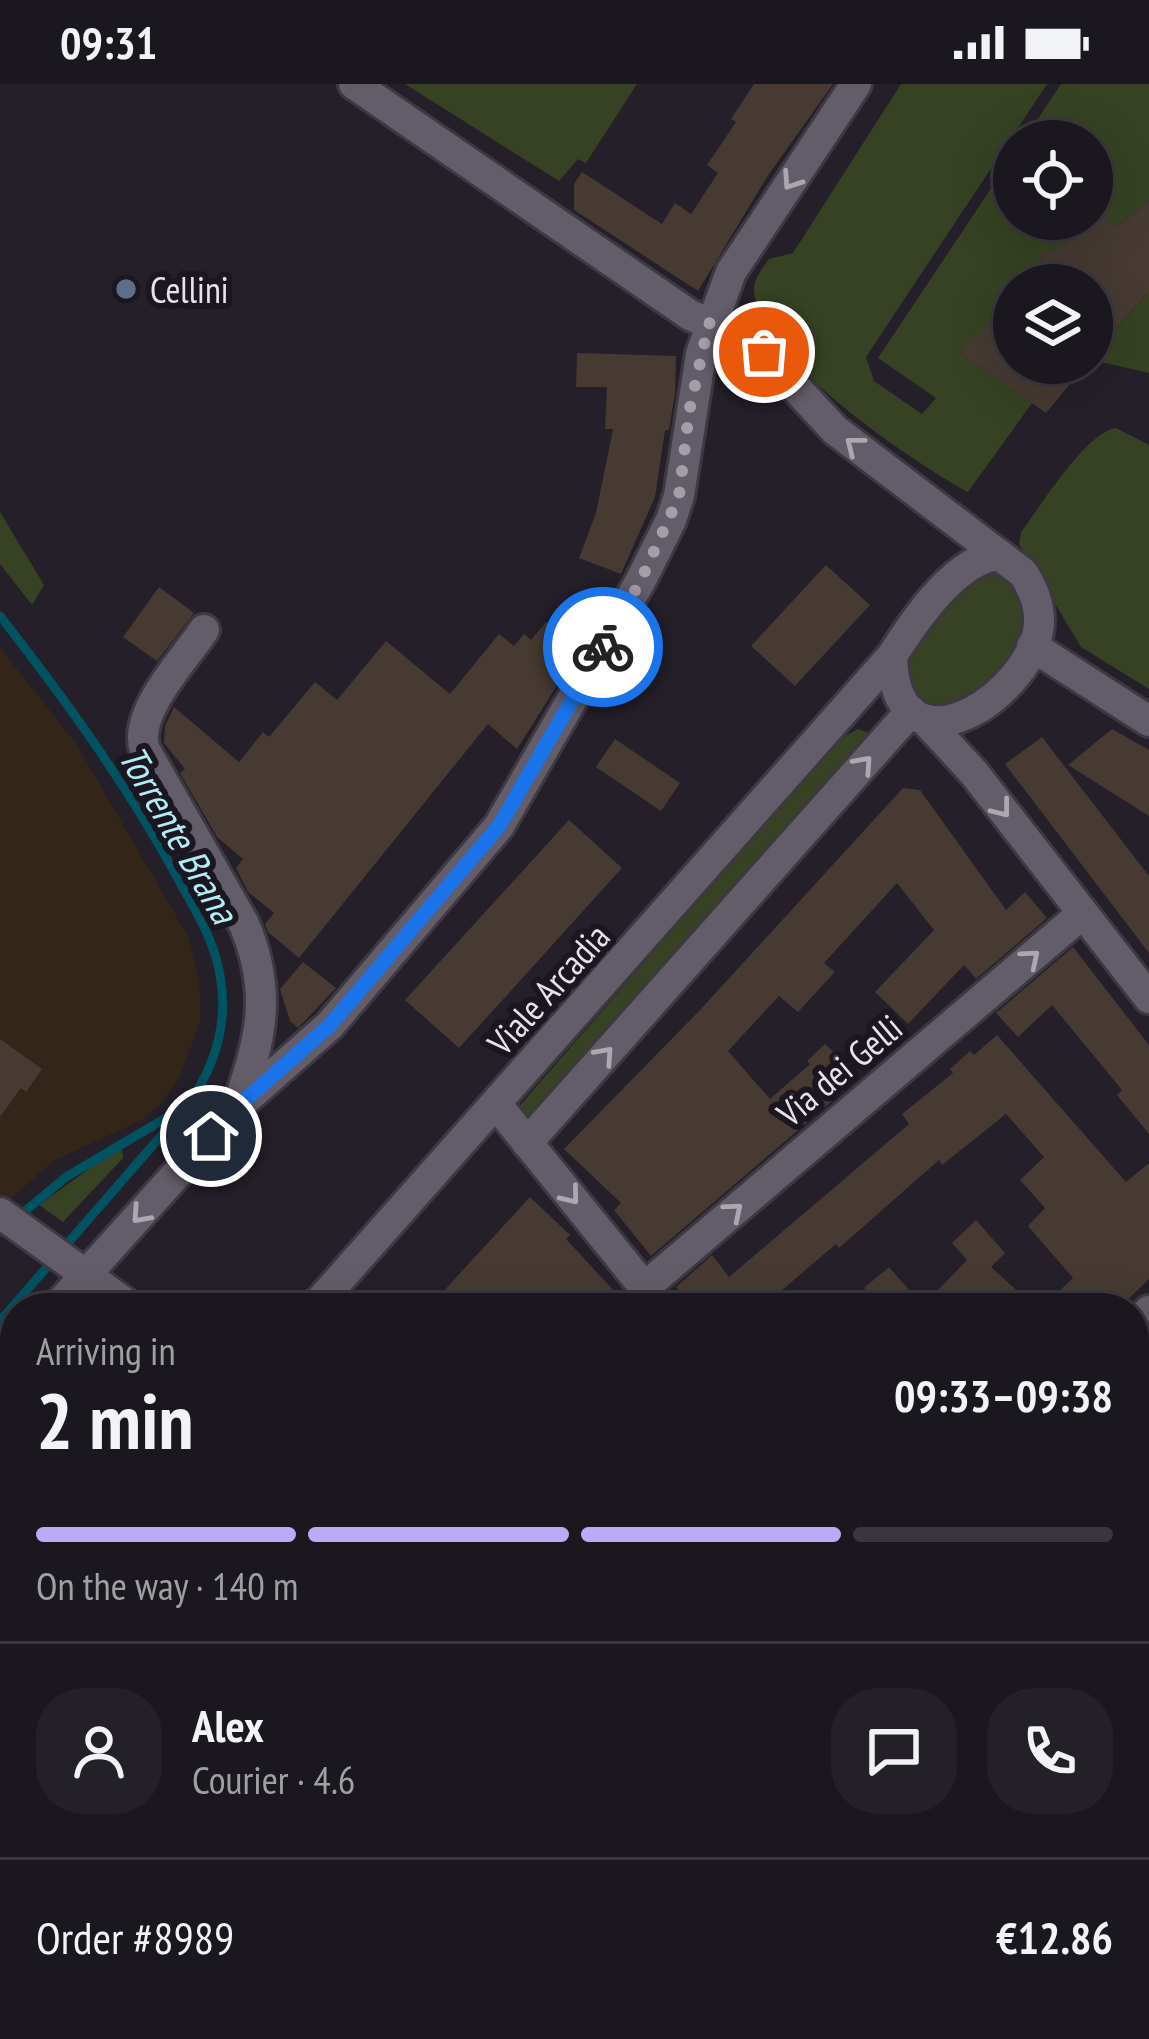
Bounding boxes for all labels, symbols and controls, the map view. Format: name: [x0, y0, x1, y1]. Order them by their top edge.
text: 09:31: [60, 13, 157, 71]
map controls: [993, 120, 1113, 384]
button: locate: [993, 120, 1113, 240]
one-way arrow: [783, 168, 805, 190]
button: layers: [993, 264, 1113, 384]
place label: Cellini: [150, 266, 229, 313]
marker: Cellini: [113, 276, 139, 302]
pin: [713, 301, 815, 403]
icon: bag: [731, 319, 797, 385]
one-way arrow: [846, 438, 868, 459]
courier: [543, 587, 663, 707]
icon: bike: [570, 614, 636, 680]
water label: Torrente Brana: [108, 736, 252, 934]
one-way arrow: [850, 756, 871, 777]
one-way arrow: [988, 795, 1009, 817]
street label: Viale Arcadia: [476, 914, 619, 1065]
one-way arrow: [1017, 950, 1039, 972]
street label: Via dei Gelli: [766, 1004, 911, 1137]
one-way arrow: [591, 1047, 612, 1069]
pin: [160, 1085, 262, 1187]
icon: home: [178, 1103, 244, 1169]
one-way arrow: [556, 1182, 578, 1204]
one-way arrow: [133, 1202, 154, 1223]
one-way arrow: [720, 1204, 742, 1225]
text: Arriving in: [36, 1325, 176, 1376]
text: 09:33–09:38: [894, 1366, 1113, 1424]
text: 2 min: [36, 1370, 194, 1471]
text: On the way · 140 m: [36, 1560, 298, 1611]
button: person: [36, 1688, 162, 1814]
button: chat: [831, 1688, 957, 1814]
button: phone: [987, 1688, 1113, 1814]
text: Alex: [192, 1696, 264, 1754]
text: Courier · 4.6: [192, 1754, 355, 1805]
text: Order #8989: [36, 1908, 234, 1966]
text: €12.86: [996, 1908, 1113, 1966]

